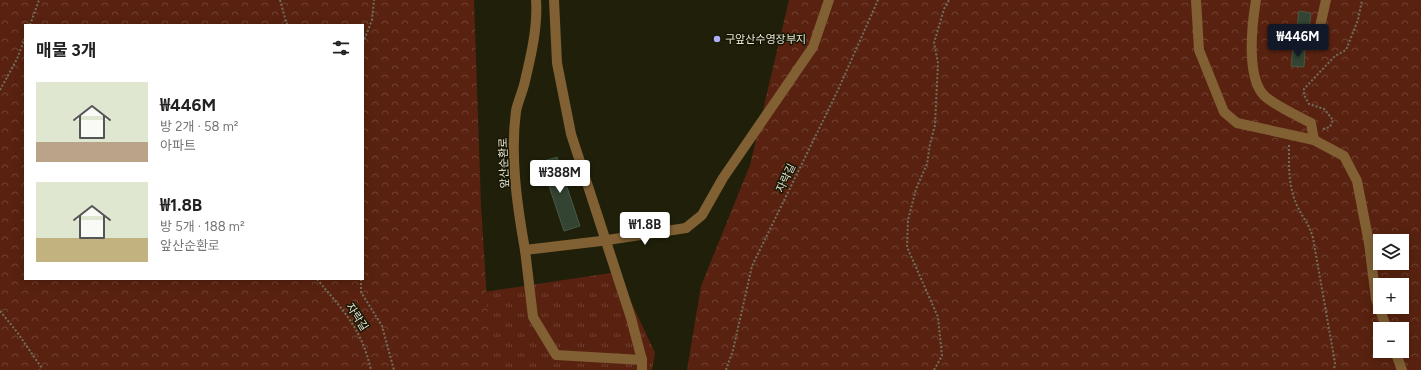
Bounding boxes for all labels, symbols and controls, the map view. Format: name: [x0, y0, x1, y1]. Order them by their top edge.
pin: ₩446M: [1270, 24, 1326, 58]
text: ₩446M: [1277, 29, 1319, 44]
place label: 구앞산수영장부지: [725, 33, 806, 46]
marker: 구앞산수영장부지: [712, 34, 722, 44]
icon: filters: [330, 37, 352, 59]
text: 매물 3개: [36, 40, 96, 60]
text: ₩446M: [160, 95, 216, 115]
icon: home: [68, 98, 116, 146]
text: 방 2개 · 58 m²: [160, 119, 239, 134]
street label: 앞산순환로: [497, 137, 511, 189]
text: 아파트: [160, 138, 196, 153]
pin: ₩388M: [532, 160, 588, 194]
street label: 자락길: [774, 162, 798, 194]
text: ₩388M: [539, 165, 581, 180]
text: ₩1.8B: [160, 195, 202, 215]
icon: home: [68, 198, 116, 246]
pin: ₩1.8B: [617, 212, 673, 246]
text: ₩1.8B: [629, 217, 661, 232]
text: 방 5개 · 188 m²: [160, 219, 245, 234]
map controls: [1373, 234, 1409, 358]
button: layers: [1373, 234, 1409, 270]
text: 앞산순환로: [160, 238, 220, 253]
button: +: [1373, 278, 1409, 314]
street label: 자락길: [343, 301, 371, 333]
button: −: [1373, 322, 1409, 358]

